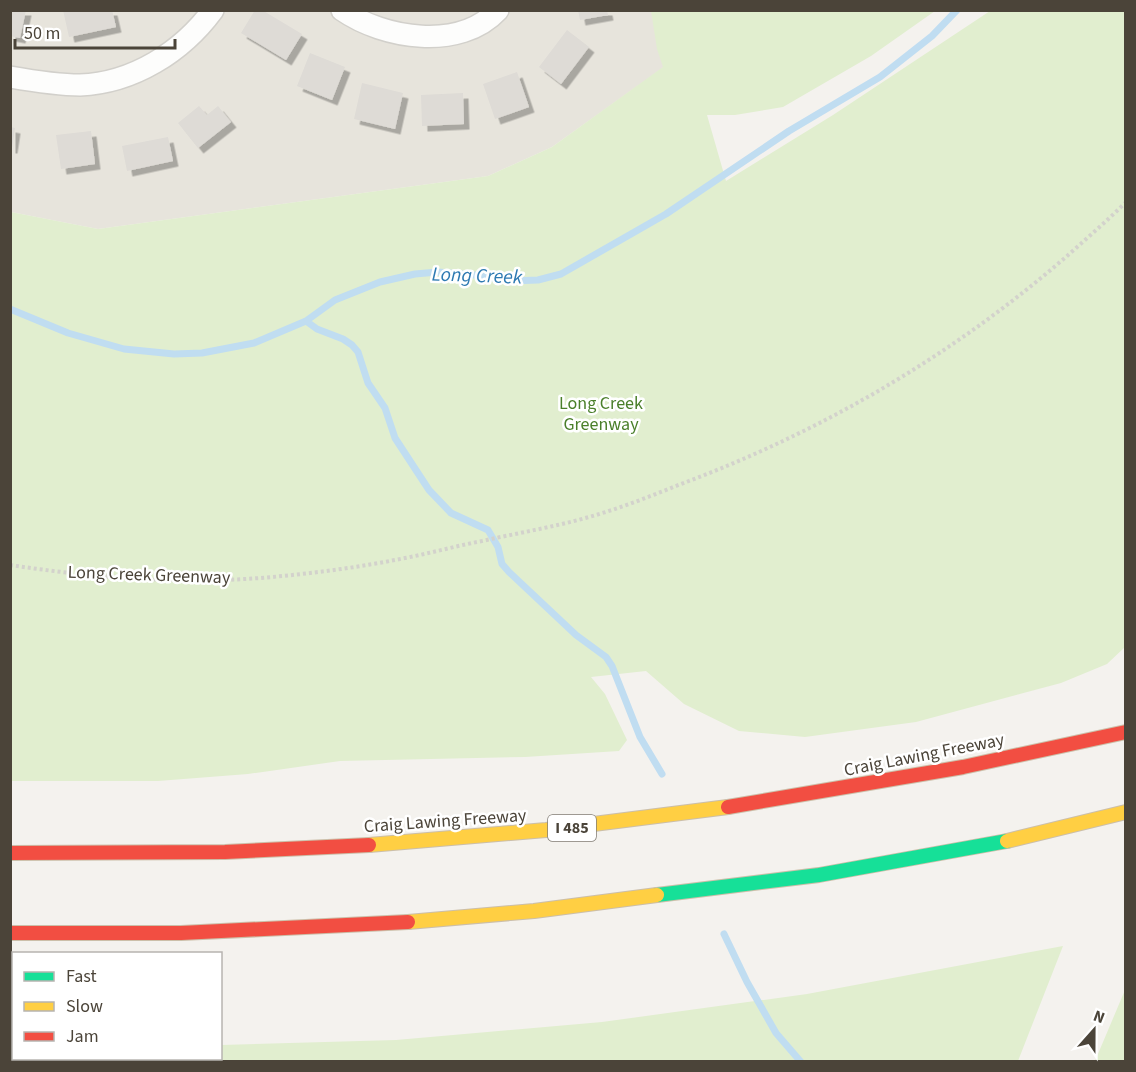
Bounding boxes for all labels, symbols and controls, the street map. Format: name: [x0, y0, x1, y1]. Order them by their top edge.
scale bar: [15, 12, 176, 50]
text: 50 m: [24, 21, 60, 46]
water label: Long Creek: [431, 260, 523, 292]
park label: Long Creek Greenway: [559, 391, 643, 437]
street label: Long Creek Greenway: [67, 560, 231, 590]
street label: Craig Lawing Freeway: [842, 727, 1007, 783]
street label: Craig Lawing Freeway: [363, 803, 528, 839]
road number: I 485: [548, 815, 596, 841]
legend: [12, 952, 222, 1060]
text: Fast: [66, 964, 97, 989]
text: Slow: [66, 994, 103, 1019]
north arrow: [1064, 1000, 1124, 1060]
text: N: [1090, 1005, 1108, 1029]
text: Jam: [66, 1024, 99, 1049]

